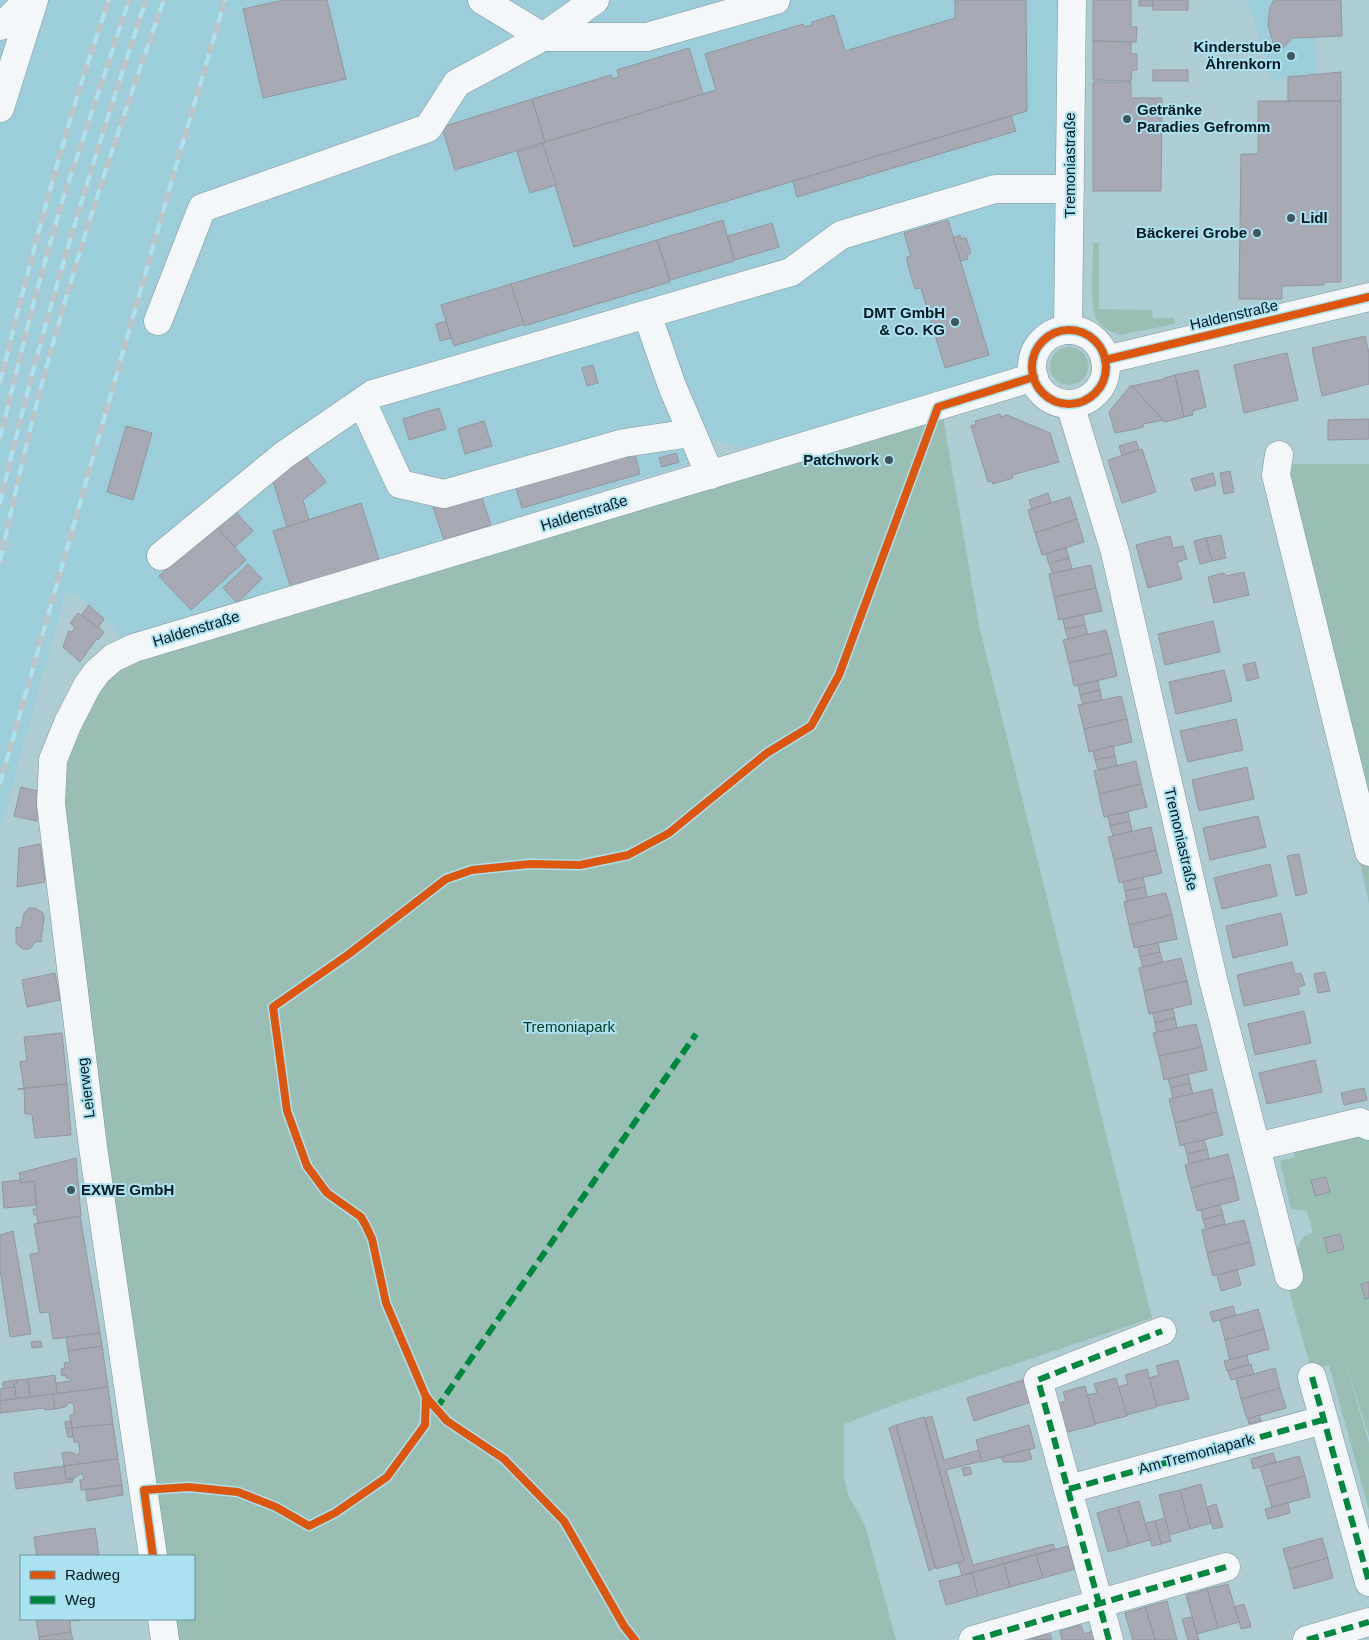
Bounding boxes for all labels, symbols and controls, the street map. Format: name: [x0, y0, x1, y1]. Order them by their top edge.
place label: Kinderstube Ährenkorn: [1193, 38, 1281, 72]
marker: Kinderstube Ährenkorn: [1285, 50, 1297, 62]
place label: Getränke Paradies Gefromm: [1137, 101, 1270, 135]
street label: Tremoniastraße: [1061, 112, 1078, 218]
marker: Getränke Paradies Gefromm: [1121, 113, 1133, 125]
place label: Lidl: [1301, 209, 1328, 226]
marker: Lidl: [1285, 212, 1297, 224]
place label: Bäckerei Grobe: [1136, 224, 1247, 241]
marker: Bäckerei Grobe: [1251, 227, 1263, 239]
street label: Haldenstraße: [1188, 296, 1280, 333]
place label: DMT GmbH & Co. KG: [863, 304, 945, 338]
marker: DMT GmbH & Co. KG: [949, 316, 961, 328]
place label: Patchwork: [803, 451, 880, 468]
marker: Patchwork: [883, 454, 895, 466]
street label: Haldenstraße: [538, 491, 629, 534]
street label: Haldenstraße: [150, 607, 241, 650]
street label: Tremoniastraße: [1161, 786, 1202, 892]
park label: Tremoniapark: [523, 1018, 615, 1035]
street label: Leierweg: [73, 1057, 98, 1119]
place label: EXWE GmbH: [81, 1181, 174, 1198]
marker: EXWE GmbH: [65, 1184, 77, 1196]
street label: Am Tremoniapark: [1136, 1430, 1256, 1477]
legend: [20, 1555, 195, 1620]
text: Radweg: [65, 1566, 120, 1583]
text: Weg: [65, 1591, 96, 1608]

